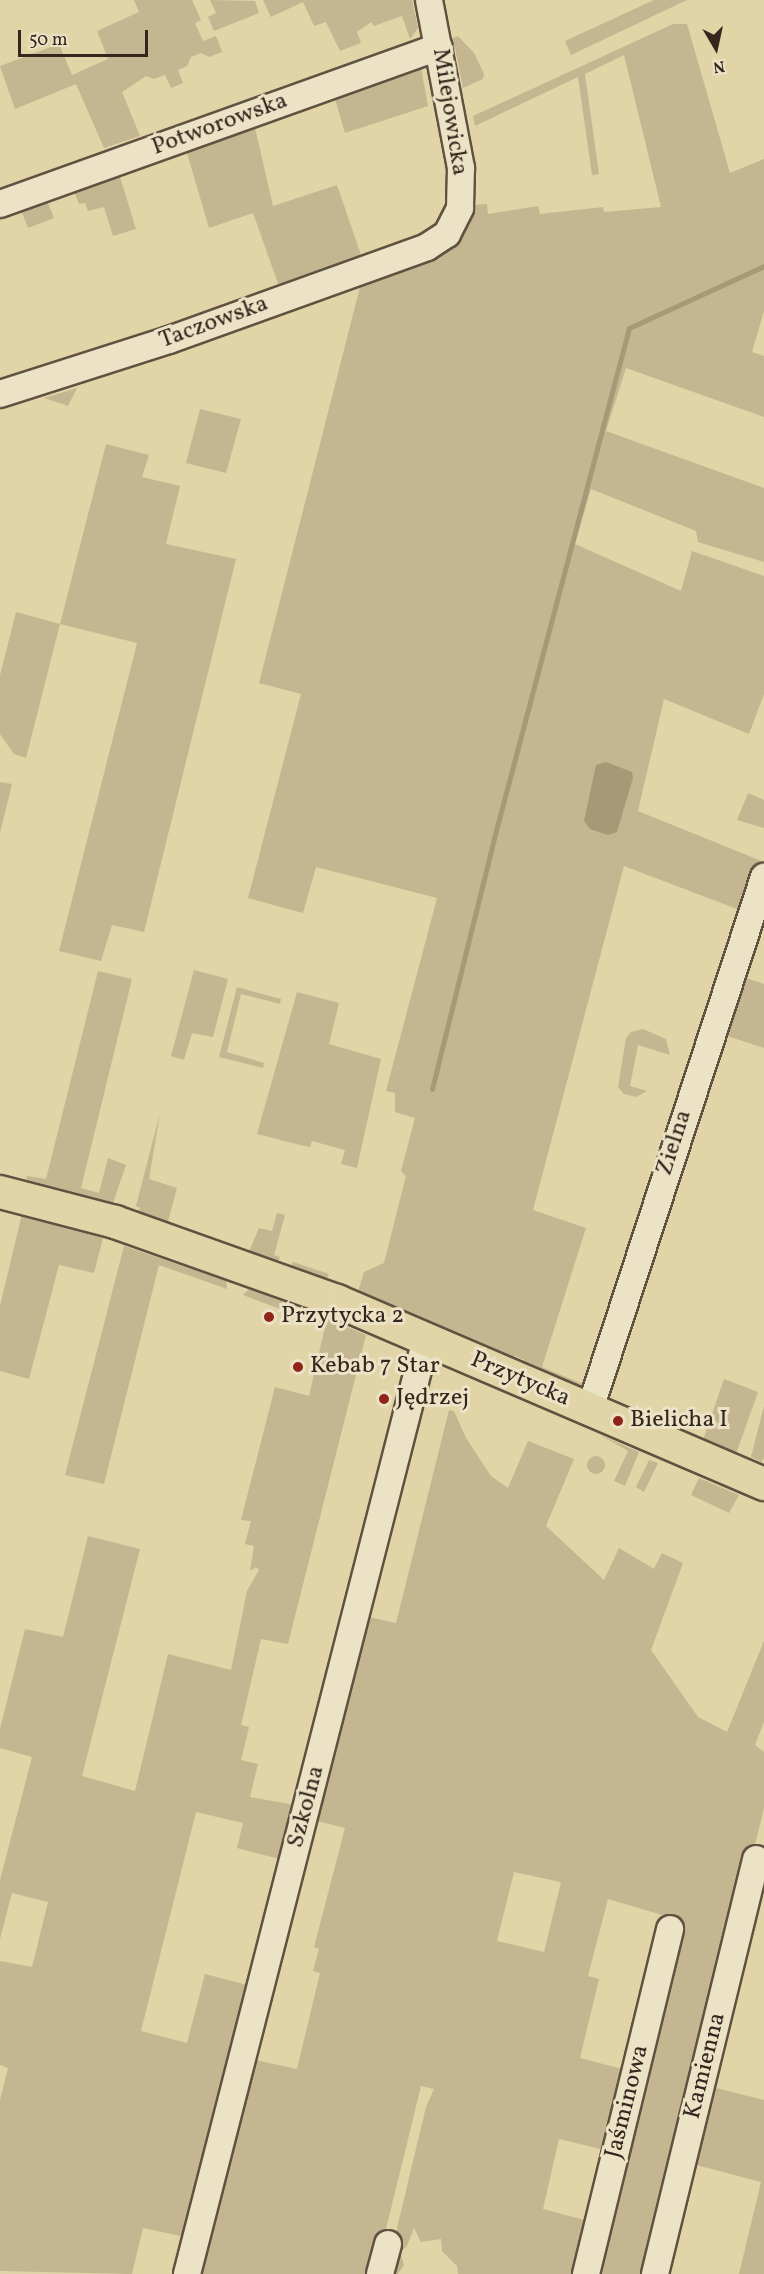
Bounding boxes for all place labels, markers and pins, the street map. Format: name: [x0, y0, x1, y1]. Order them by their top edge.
place label: Przytycka 2: [281, 1303, 404, 1331]
marker: Przytycka 2: [262, 1310, 276, 1324]
place label: Kebab 7 Star: [310, 1353, 440, 1381]
marker: Kebab 7 Star: [291, 1360, 305, 1374]
place label: Jędrzej: [396, 1385, 469, 1413]
marker: Jędrzej: [377, 1392, 391, 1406]
place label: Bielicha I: [630, 1407, 728, 1435]
marker: Bielicha I: [611, 1414, 625, 1428]

